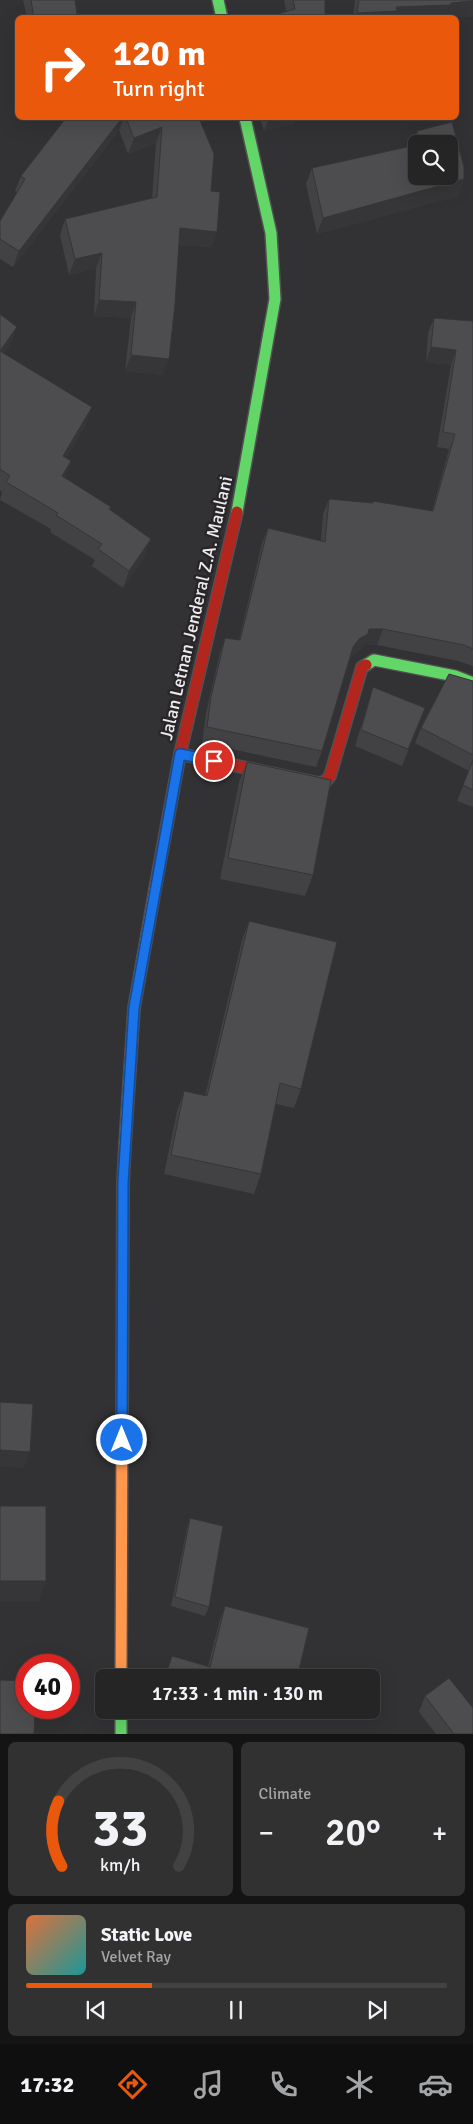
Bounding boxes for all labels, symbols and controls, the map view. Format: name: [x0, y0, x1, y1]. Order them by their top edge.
text: 120 m: [113, 32, 206, 75]
icon: right: [30, 35, 95, 100]
text: Turn right: [113, 75, 205, 102]
map controls: [408, 135, 458, 185]
button: search: [408, 135, 458, 185]
street label: Jalan Letnan Jenderal Z.A. Maulani: [155, 474, 237, 742]
pin: [193, 740, 235, 782]
icon: arrive: [200, 747, 228, 775]
position arrow: [95, 1413, 147, 1465]
speed limit sign: 40: [15, 1654, 80, 1719]
text: 17:33 · 1 min · 130 m: [152, 1682, 323, 1706]
text: Climate: [259, 1784, 311, 1804]
text: 33: [92, 1796, 148, 1860]
text: 20°: [325, 1809, 381, 1856]
text: −: [259, 1816, 274, 1850]
text: +: [432, 1816, 447, 1850]
text: km/h: [100, 1854, 140, 1876]
text: Static Love: [101, 1923, 192, 1947]
text: Velvet Ray: [101, 1947, 171, 1967]
icon: previous: [82, 1996, 110, 2024]
icon: pause: [222, 1996, 250, 2024]
icon: next: [363, 1996, 391, 2024]
icon: directions: [115, 2067, 150, 2102]
icon: music: [191, 2067, 226, 2102]
icon: phone: [266, 2067, 301, 2102]
icon: climate: [342, 2067, 377, 2102]
icon: car: [418, 2067, 453, 2102]
text: 17:32: [20, 2071, 74, 2098]

